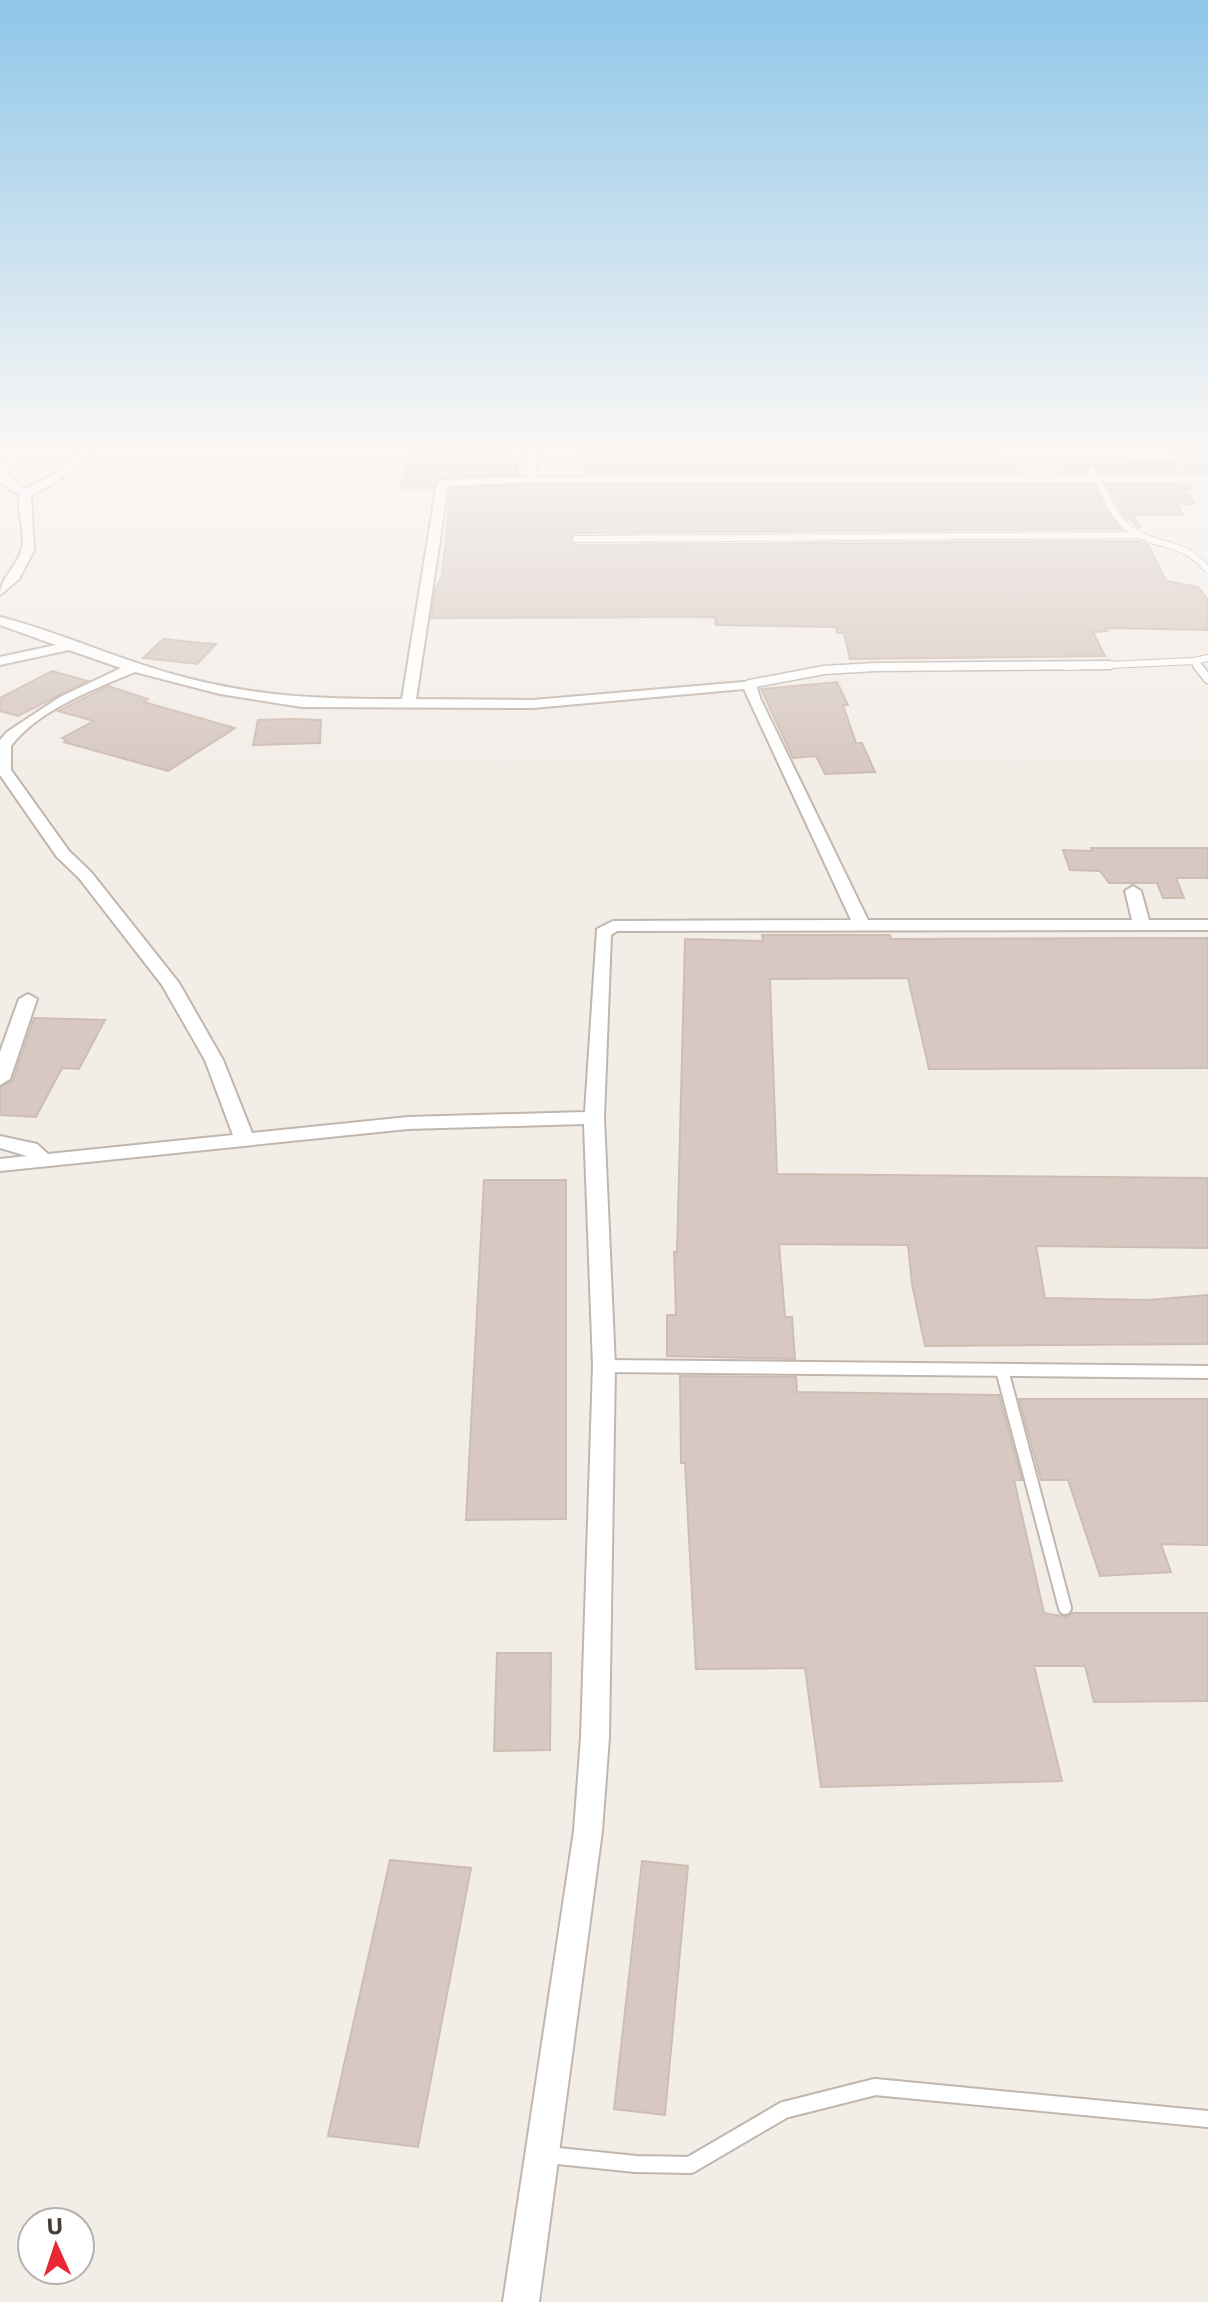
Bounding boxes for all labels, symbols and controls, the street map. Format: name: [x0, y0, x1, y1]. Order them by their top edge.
north arrow: [16, 2206, 96, 2286]
text: U: [46, 2212, 64, 2239]

